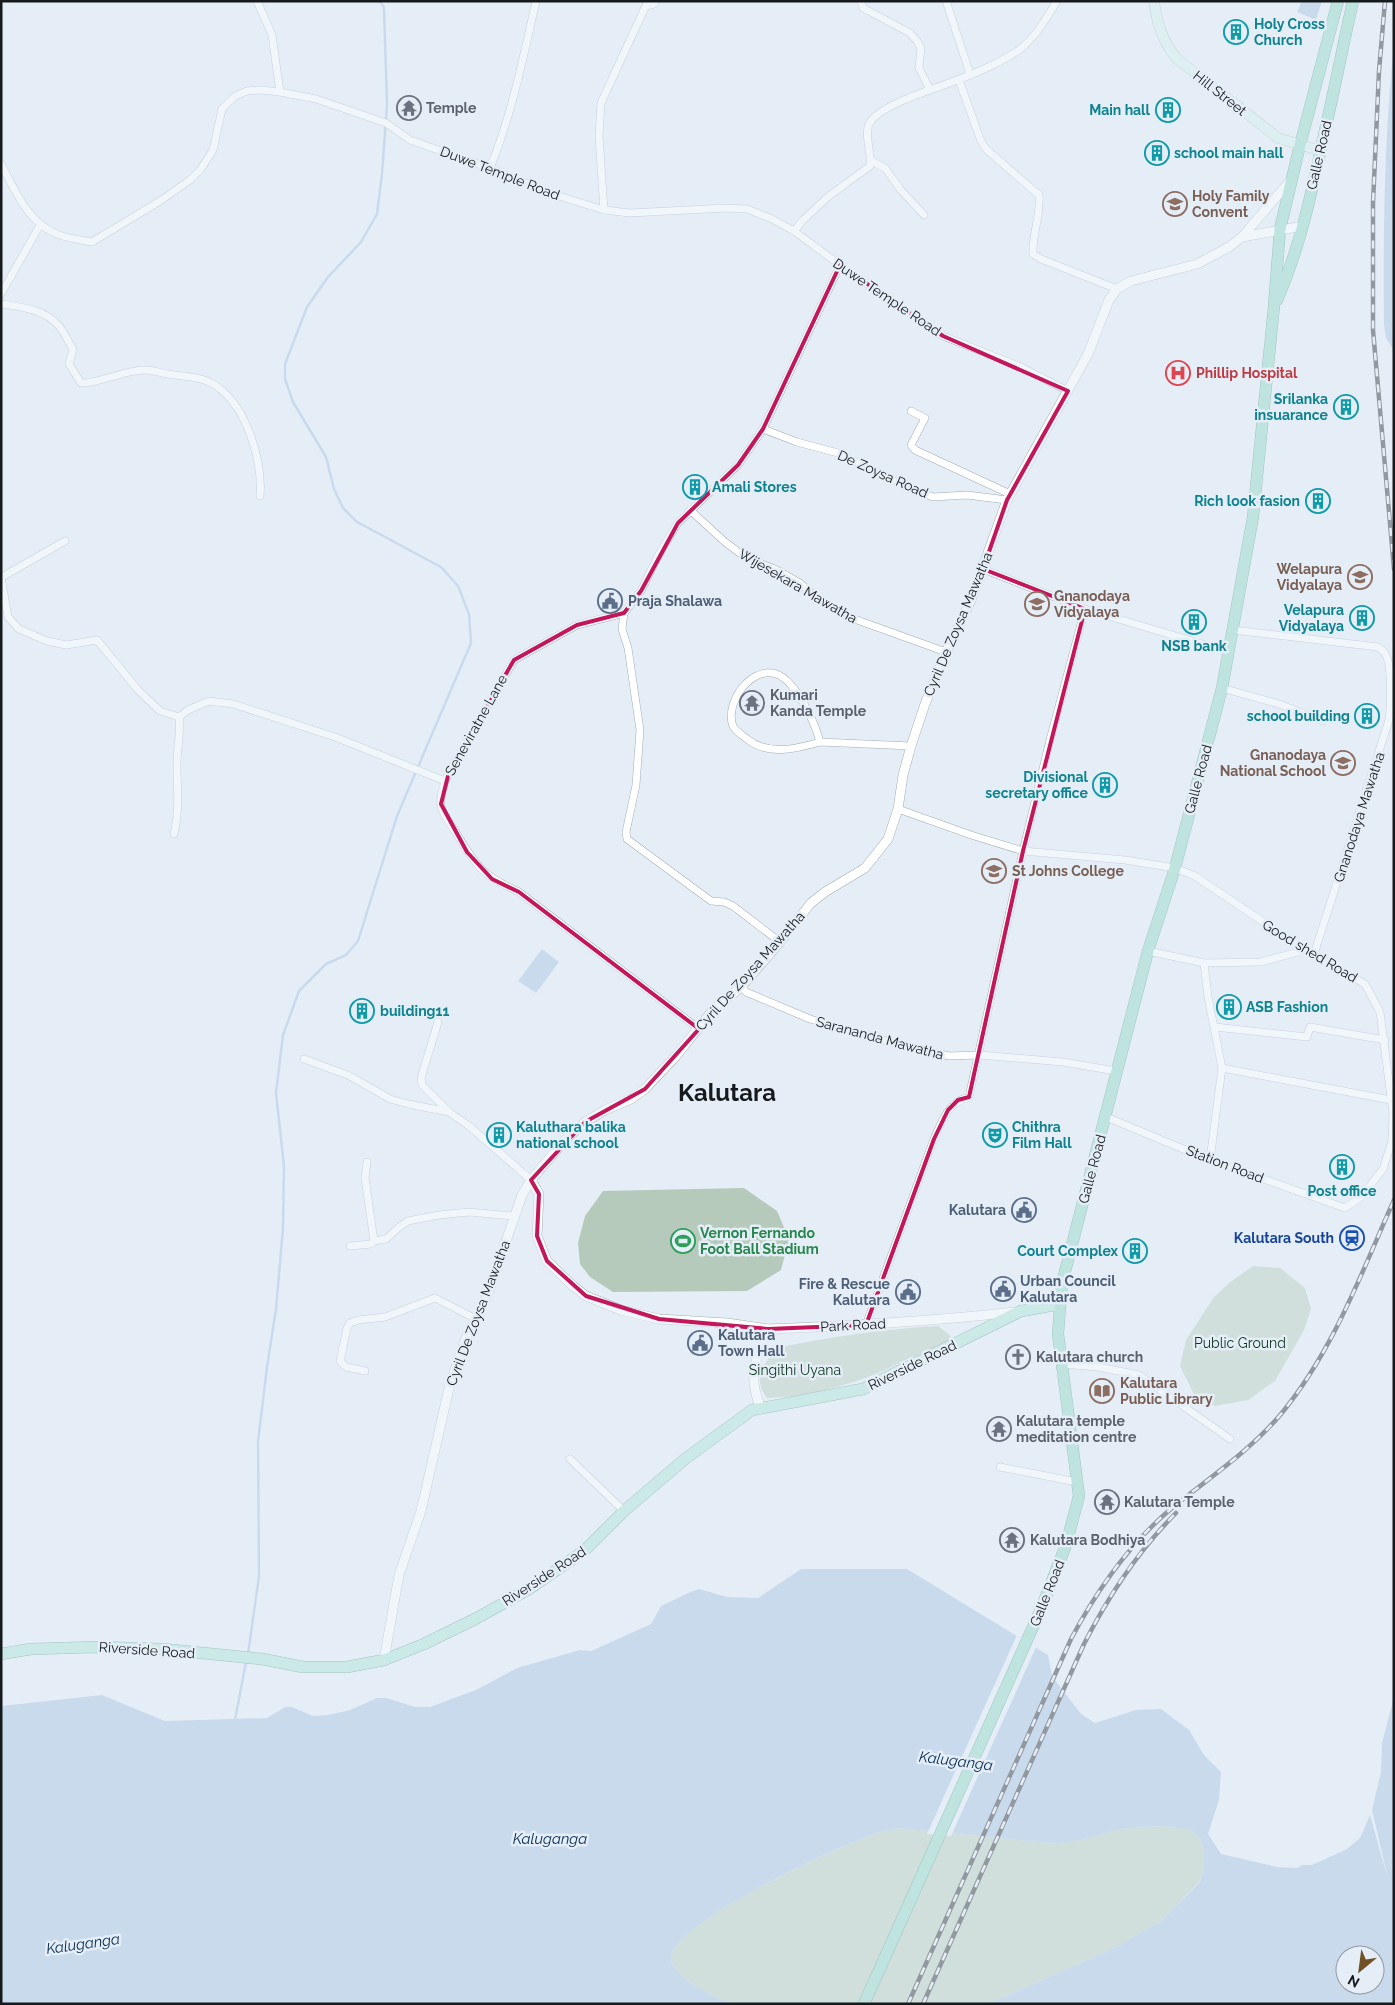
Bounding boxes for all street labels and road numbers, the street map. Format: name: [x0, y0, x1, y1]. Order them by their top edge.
street label: Hill Street: [1190, 67, 1250, 119]
street label: Galle Road: [1303, 119, 1335, 191]
street label: Duwe Temple Road: [438, 143, 562, 203]
street label: Duwe Temple Road: [830, 255, 944, 339]
street label: De Zoysa Road: [835, 447, 931, 501]
street label: Wijesekara Mawatha: [736, 546, 860, 626]
street label: Cyril De Zoysa Mawatha: [920, 550, 996, 698]
street label: Seneviratne Lane: [442, 672, 510, 778]
street label: Galle Road: [1181, 743, 1215, 815]
street label: Gnanodaya Mawatha: [1330, 750, 1388, 884]
street label: Cyril De Zoysa Mawatha: [692, 908, 808, 1034]
street label: Good shed Road: [1260, 916, 1360, 986]
street label: Sarananda Mawatha: [814, 1013, 946, 1063]
street label: Galle Road: [1075, 1133, 1109, 1205]
street label: Station Road: [1184, 1142, 1266, 1186]
street label: Cyril De Zoysa Mawatha: [443, 1238, 513, 1388]
street label: Park Road: [820, 1315, 886, 1335]
street label: Riverside Road: [865, 1337, 959, 1393]
street label: Riverside Road: [499, 1543, 589, 1609]
street label: Galle Road: [1026, 1557, 1068, 1629]
street label: Riverside Road: [98, 1639, 196, 1661]

